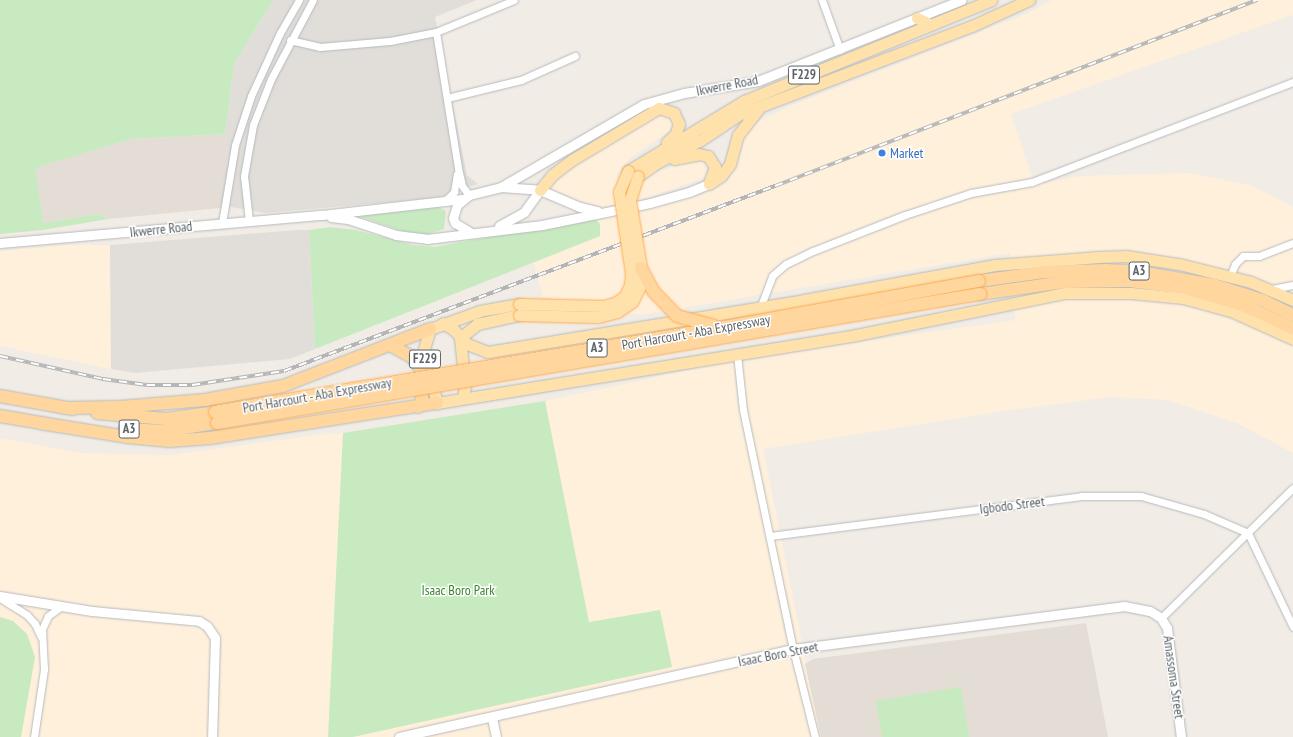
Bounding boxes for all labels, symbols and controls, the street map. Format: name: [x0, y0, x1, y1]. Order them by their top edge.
road number: F229: [787, 64, 821, 86]
street label: Ikwerre Road: [695, 71, 759, 99]
place label: Market: [890, 145, 923, 161]
marker: Market: [877, 148, 887, 158]
street label: Ikwerre Road: [129, 217, 193, 241]
road number: A3: [1128, 260, 1150, 282]
street label: Port Harcourt - Aba Expressway: [620, 311, 772, 353]
road number: A3: [586, 337, 608, 359]
road number: F229: [408, 348, 442, 370]
street label: Port Harcourt - Aba Expressway: [241, 374, 393, 416]
road number: A3: [118, 418, 140, 440]
street label: Igbodo Street: [978, 493, 1046, 517]
park label: Isaac Boro Park: [421, 582, 495, 598]
street label: Amassoma Street: [1160, 634, 1188, 720]
street label: Isaac Boro Street: [736, 638, 820, 670]

